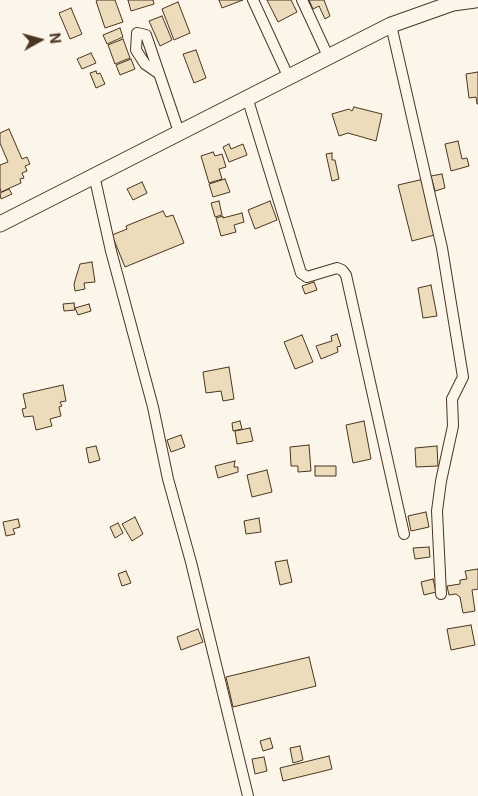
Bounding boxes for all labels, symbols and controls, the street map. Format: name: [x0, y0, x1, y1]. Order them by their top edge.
north arrow: [15, 15, 65, 65]
text: N: [46, 32, 64, 44]

